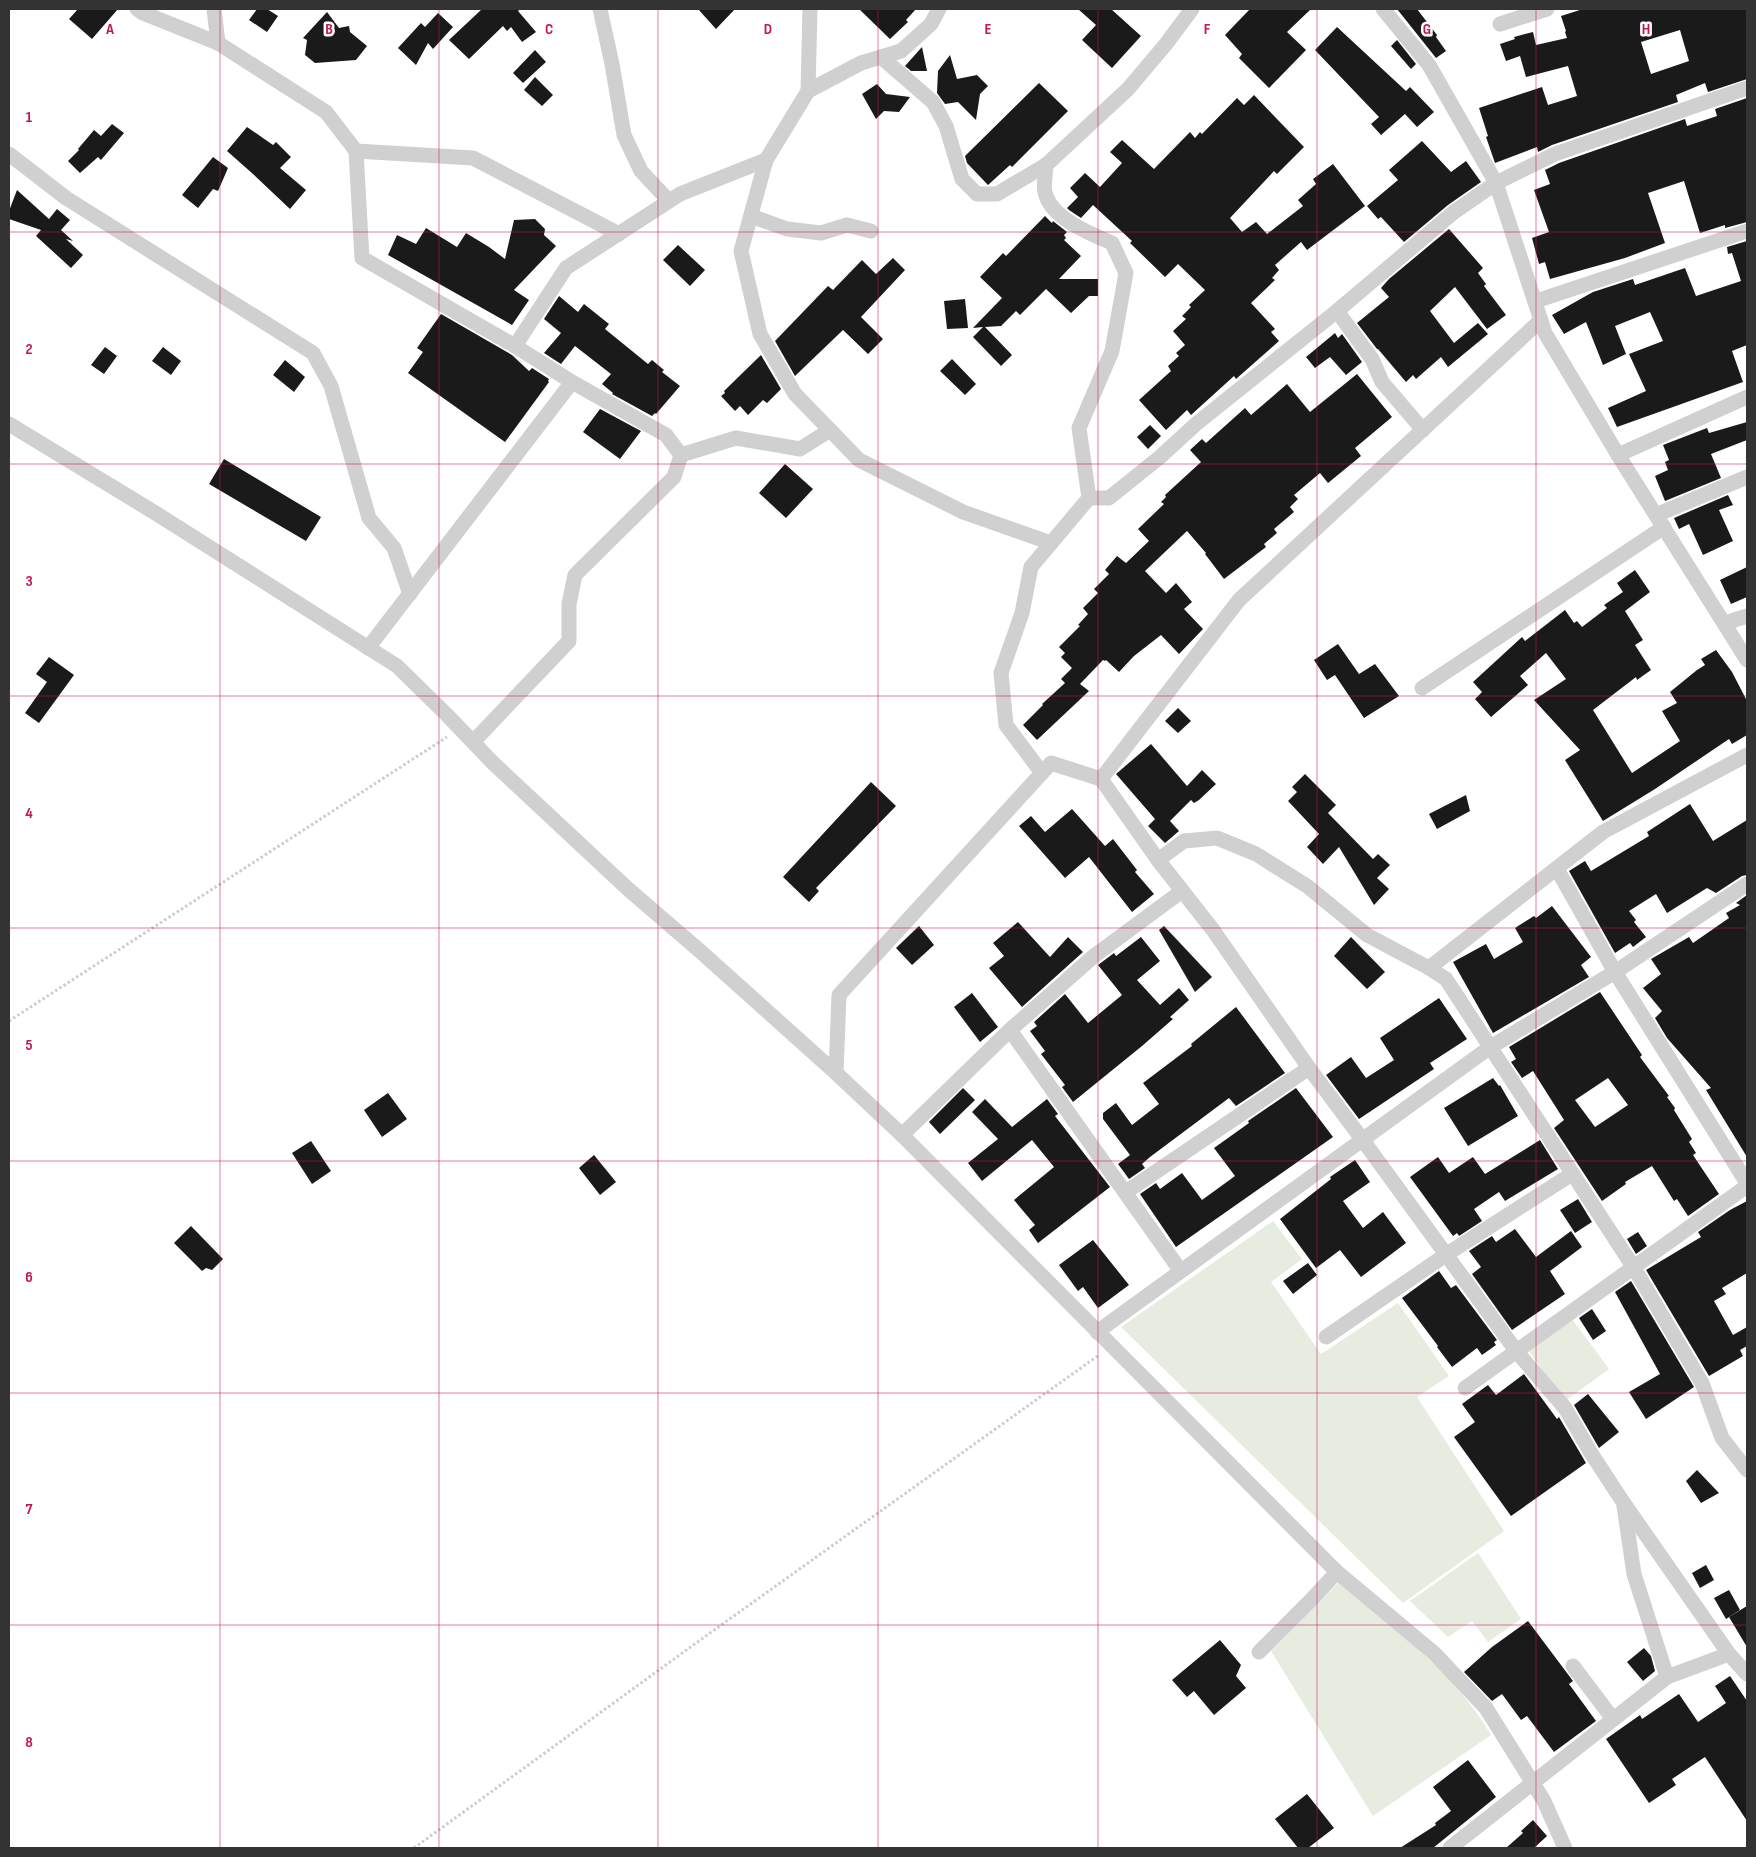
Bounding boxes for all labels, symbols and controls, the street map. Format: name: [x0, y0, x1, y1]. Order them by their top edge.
text: A: [105, 20, 114, 39]
text: B: [325, 20, 333, 39]
text: C: [545, 20, 553, 39]
text: D: [764, 20, 772, 39]
text: E: [985, 20, 992, 39]
text: F: [1204, 20, 1211, 39]
text: G: [1423, 20, 1431, 39]
text: H: [1642, 20, 1650, 39]
text: 1: [26, 108, 33, 127]
text: 2: [25, 340, 33, 359]
text: 3: [25, 572, 33, 591]
text: 4: [25, 804, 33, 823]
text: 5: [25, 1036, 33, 1055]
text: 6: [25, 1268, 33, 1287]
text: 7: [26, 1500, 33, 1519]
text: 8: [25, 1733, 33, 1752]

